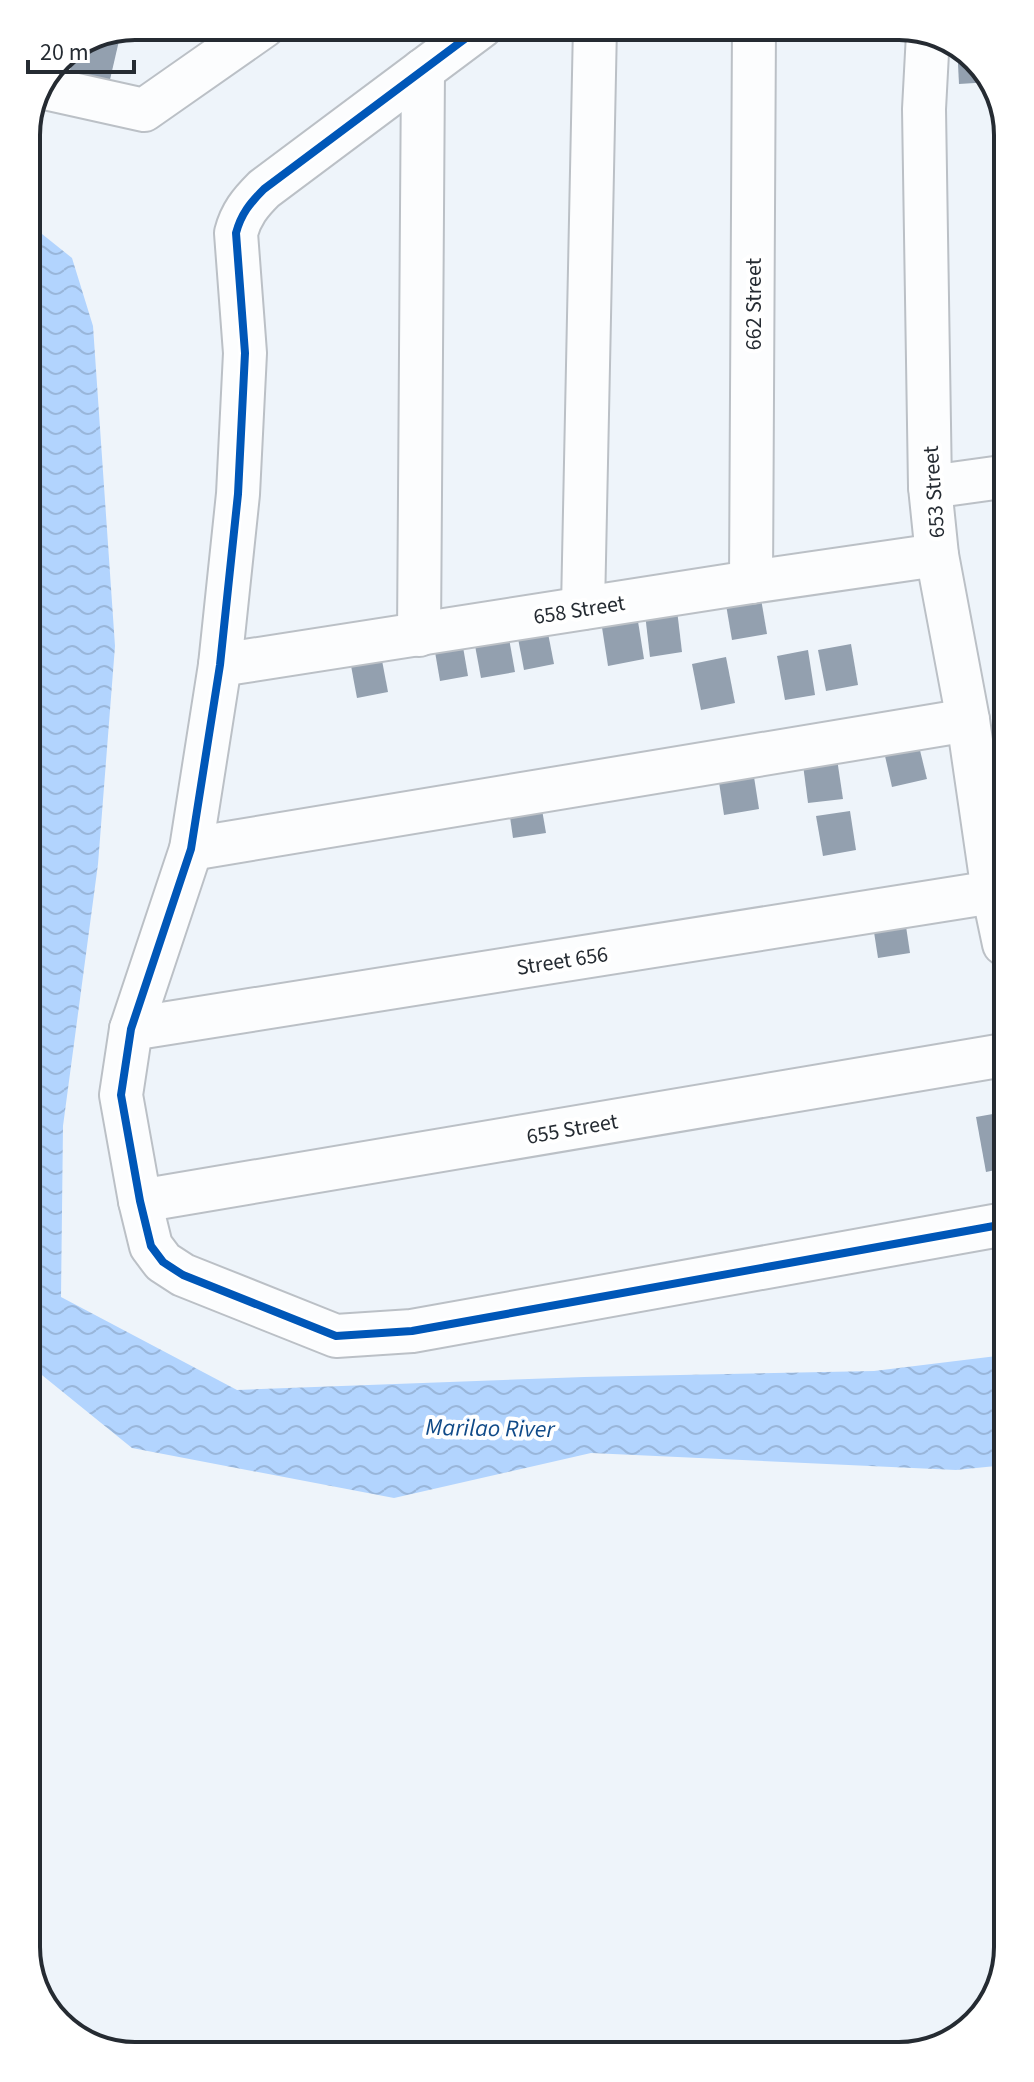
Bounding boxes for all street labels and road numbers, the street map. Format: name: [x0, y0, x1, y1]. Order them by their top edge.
street label: 662 Street: [738, 257, 770, 350]
street label: 653 Street: [915, 444, 953, 539]
street label: 658 Street: [531, 587, 628, 633]
street label: Street 656: [514, 938, 610, 984]
street label: 655 Street: [524, 1105, 621, 1153]

